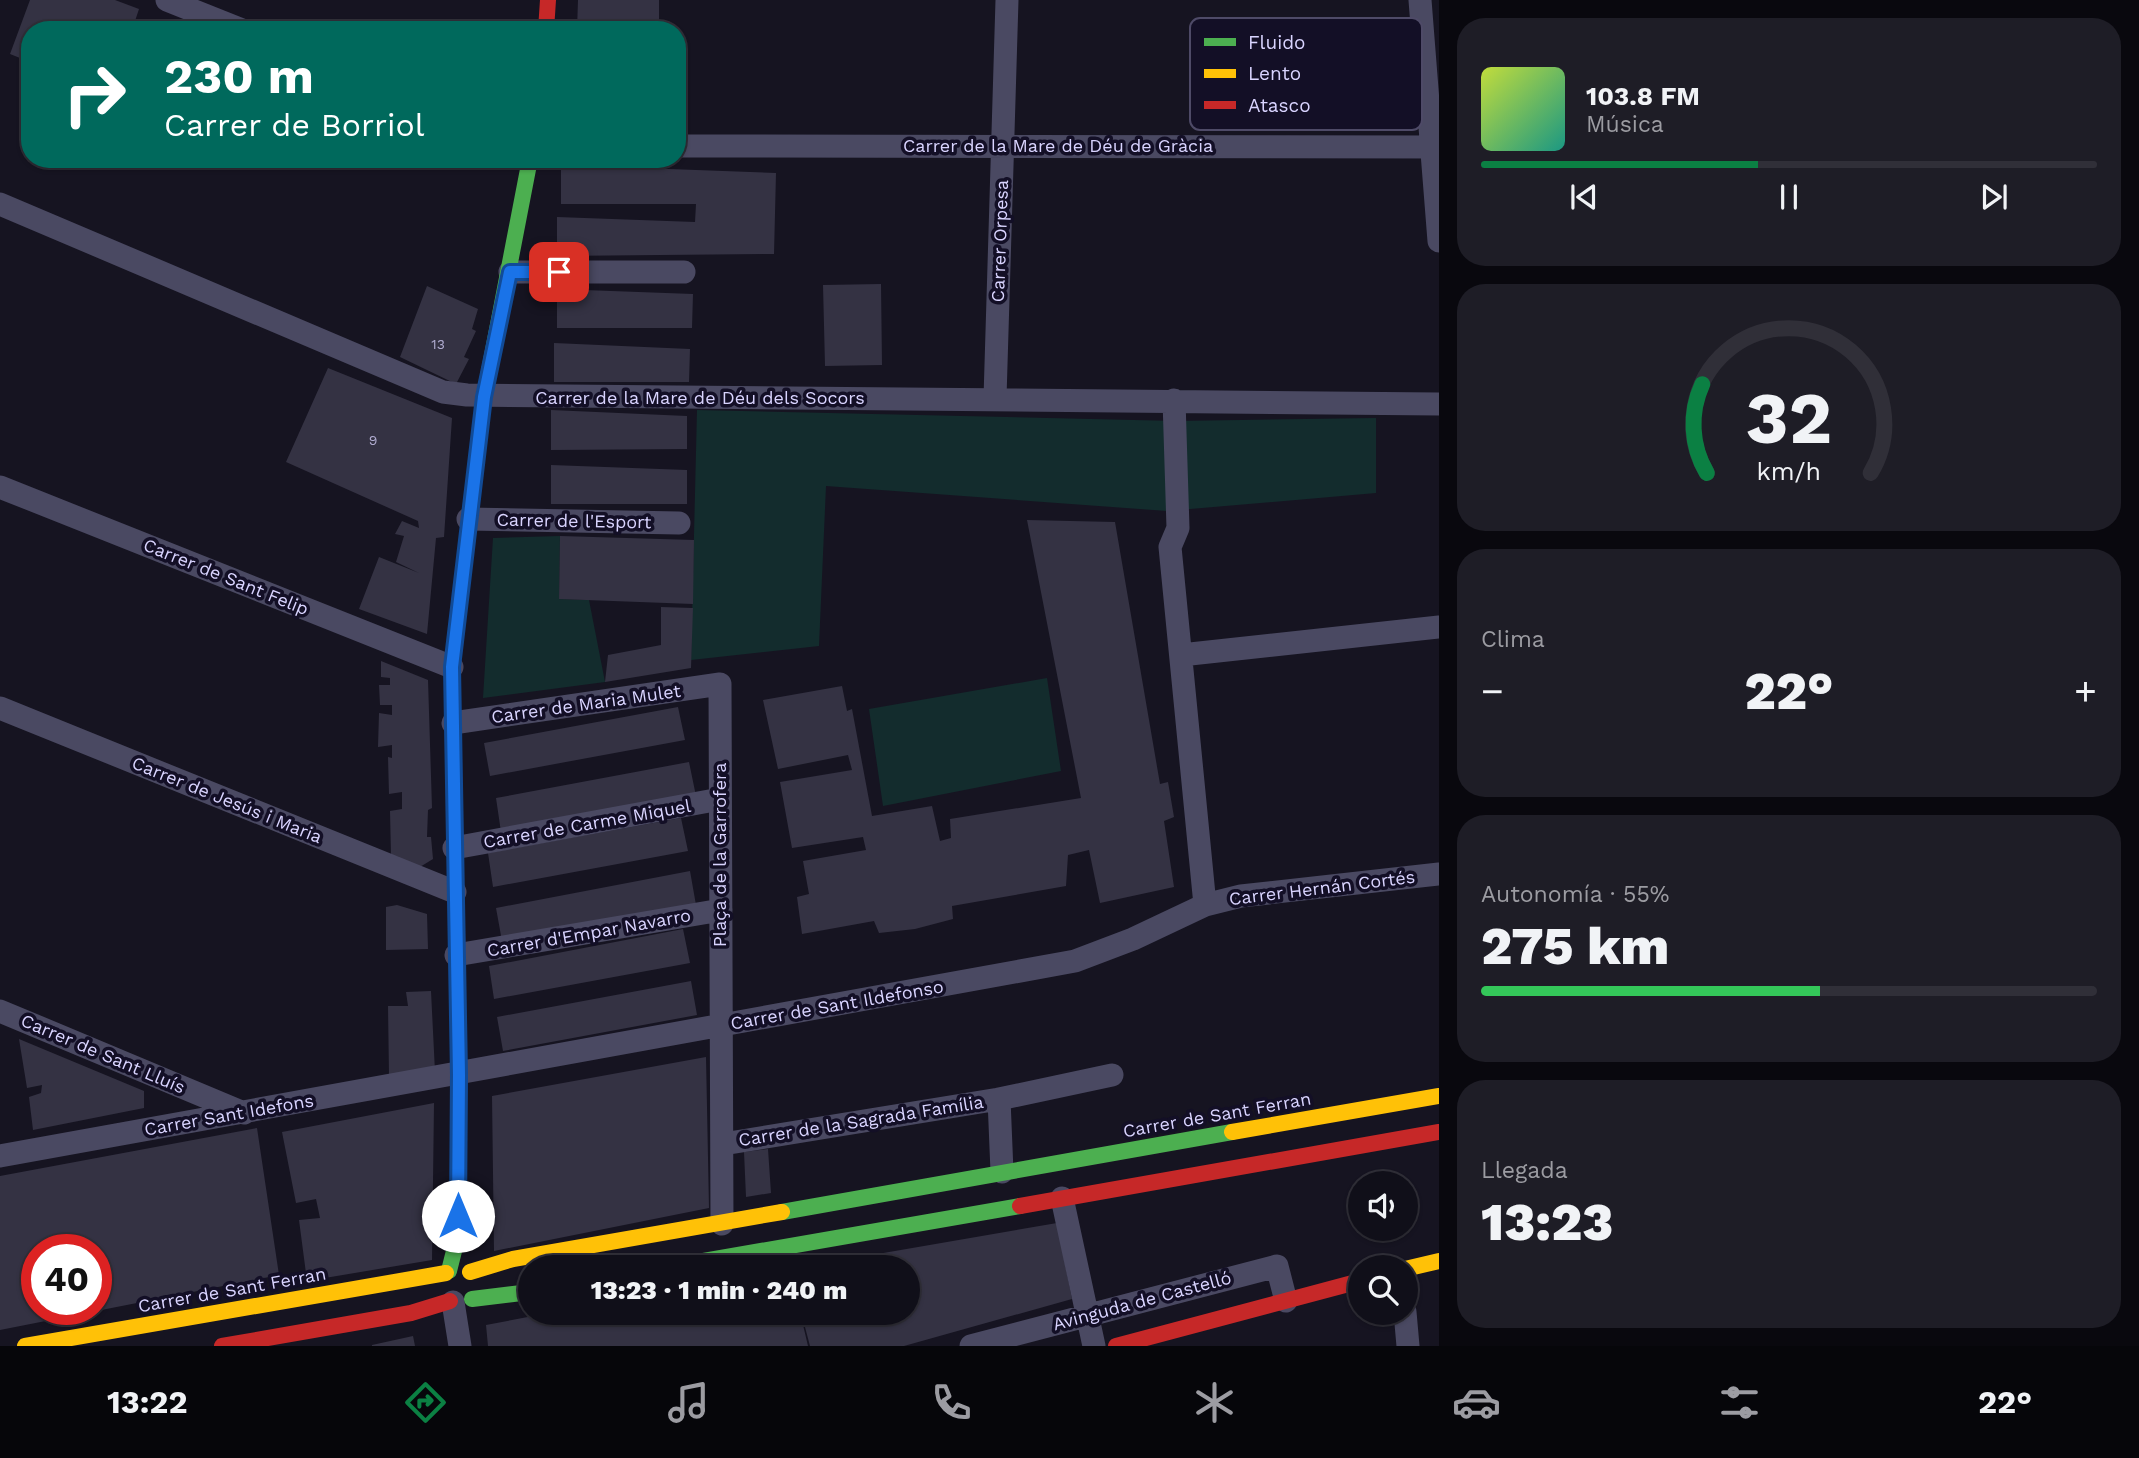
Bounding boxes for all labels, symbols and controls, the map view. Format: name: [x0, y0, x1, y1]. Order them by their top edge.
legend: [1190, 18, 1422, 130]
text: Fluido: [1248, 31, 1306, 54]
text: 230 m: [164, 47, 314, 105]
icon: right: [49, 49, 140, 140]
text: Lento: [1248, 62, 1301, 85]
text: 103.8 FM: [1586, 81, 1700, 111]
text: Atasco: [1248, 94, 1311, 117]
text: Carrer de Borriol: [164, 106, 425, 144]
text: Música: [1586, 111, 1664, 138]
street label: Carrer de la Mare de Déu de Gràcia: [903, 135, 1213, 156]
icon: previous: [1565, 178, 1603, 216]
icon: pause: [1770, 178, 1808, 216]
icon: next: [1975, 178, 2013, 216]
street label: Carrer Orpesa: [987, 179, 1012, 303]
pin: [529, 242, 589, 302]
icon: arrive: [540, 253, 578, 291]
house number: 13: [431, 336, 445, 352]
text: 32: [1746, 376, 1832, 462]
street label: Carrer de la Mare de Déu dels Socors: [535, 387, 865, 408]
house number: 9: [369, 432, 377, 448]
text: km/h: [1757, 457, 1821, 486]
street label: Carrer de l'Esport: [496, 509, 652, 532]
street label: Carrer de Sant Felip: [140, 534, 312, 619]
text: Clima: [1481, 626, 1545, 653]
text: 22°: [1745, 661, 1833, 722]
text: −: [1481, 669, 1504, 713]
text: +: [2074, 669, 2097, 713]
street label: Carrer de Maria Mulet: [490, 680, 683, 727]
street label: Carrer de Jesús i Maria: [129, 752, 325, 847]
street label: Plaça de la Garrofera: [709, 763, 730, 947]
street label: Carrer de Carme Miquel: [482, 795, 693, 852]
street label: Carrer Hernán Cortés: [1228, 866, 1416, 909]
text: Autonomía · 55%: [1481, 881, 1670, 908]
street label: Carrer d'Empar Navarro: [485, 904, 692, 961]
text: 275 km: [1481, 916, 1669, 977]
street label: Carrer de Sant Ildefonso: [729, 975, 945, 1034]
street label: Carrer de Sant Lluís: [18, 1009, 188, 1098]
street label: Carrer de Sant Ferran: [1121, 1088, 1313, 1141]
street label: Carrer Sant Idefons: [143, 1089, 315, 1140]
street label: Carrer de la Sagrada Família: [737, 1091, 985, 1150]
text: Llegada: [1481, 1157, 1568, 1184]
map controls: [1348, 1171, 1418, 1325]
button: sound: [1348, 1171, 1418, 1241]
position arrow: [421, 1179, 495, 1253]
text: 13:23: [1481, 1192, 1613, 1253]
speed limit sign: 40: [21, 1234, 112, 1325]
button: search: [1348, 1255, 1418, 1325]
street label: Carrer de Sant Ferran: [136, 1263, 328, 1316]
street label: Avinguda de Castelló: [1050, 1267, 1233, 1334]
text: 13:23 · 1 min · 240 m: [591, 1275, 847, 1305]
icon: directions: [401, 1378, 450, 1427]
icon: music: [664, 1378, 713, 1427]
icon: phone: [927, 1378, 976, 1427]
icon: climate: [1190, 1378, 1239, 1427]
icon: car: [1452, 1378, 1501, 1427]
icon: filters: [1715, 1378, 1764, 1427]
text: 13:22: [107, 1383, 187, 1421]
text: 22°: [1978, 1383, 2032, 1421]

